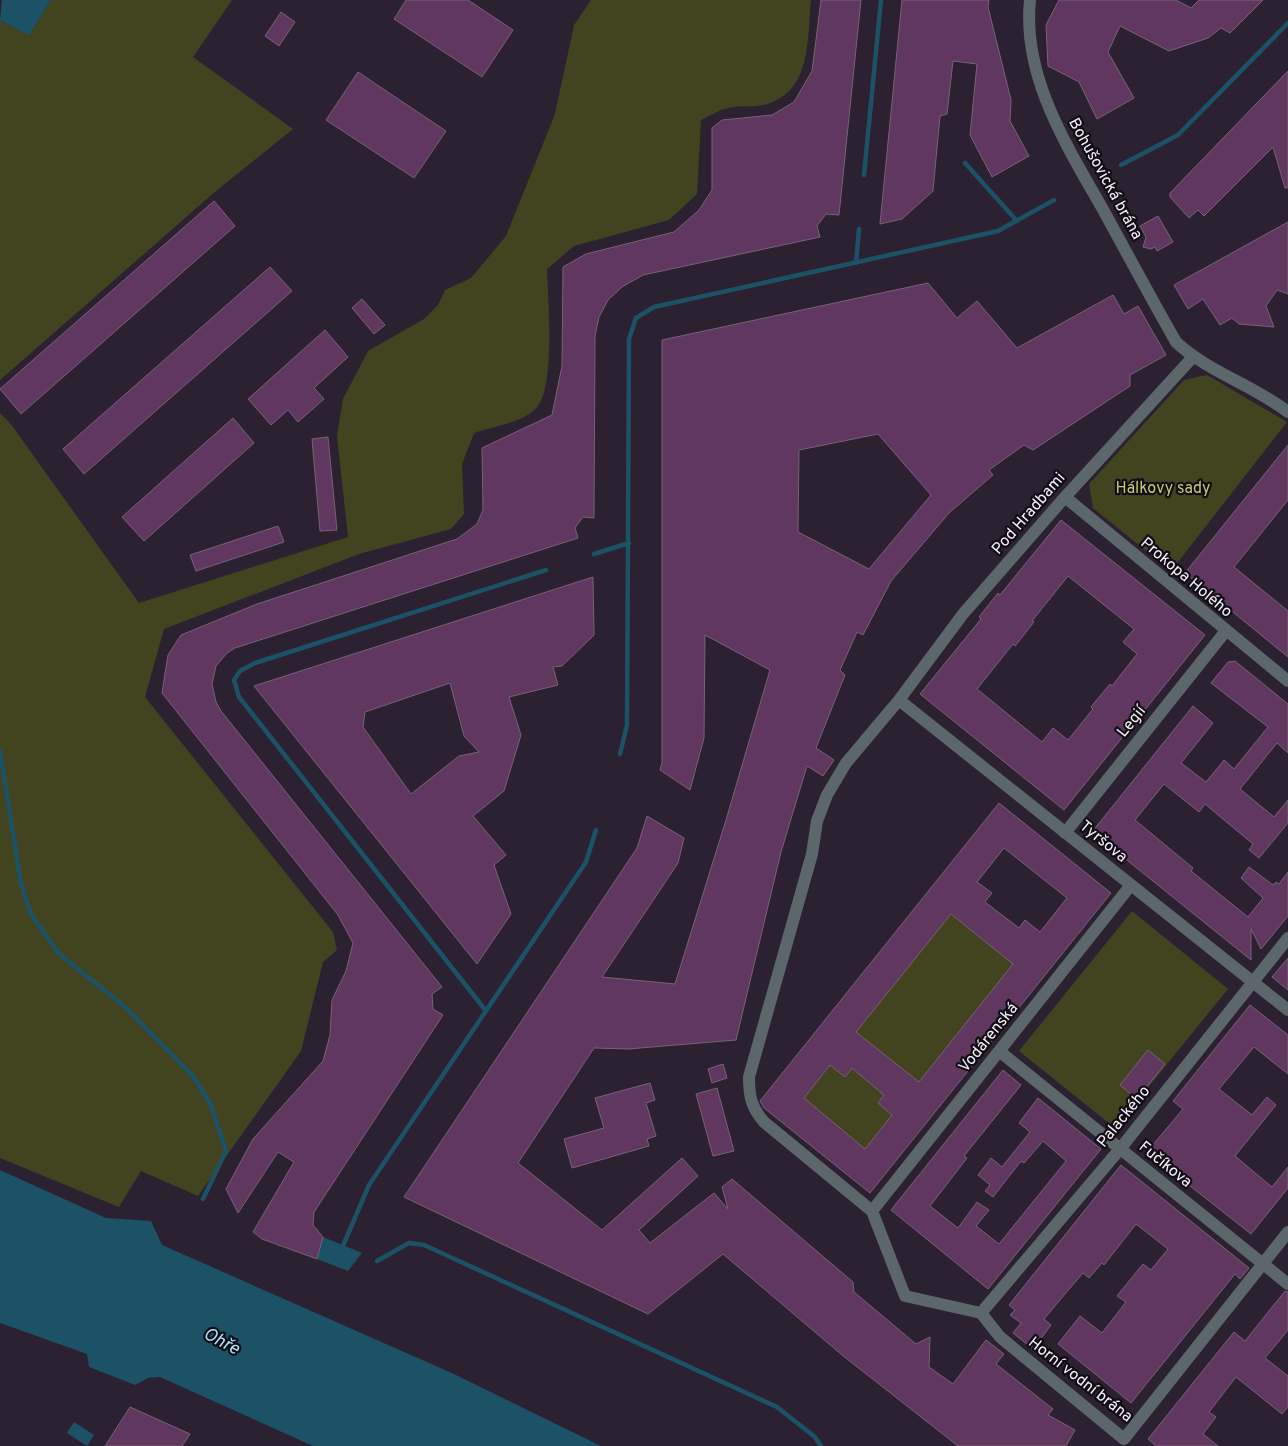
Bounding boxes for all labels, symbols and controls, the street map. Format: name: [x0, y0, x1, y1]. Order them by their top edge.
street label: Bohušovická brána: [1063, 115, 1147, 243]
street label: Pod Hradbami: [988, 469, 1070, 559]
park label: Hálkovy sady: [1116, 479, 1211, 499]
street label: Prokopa Holého: [1136, 534, 1236, 622]
street label: Legií: [1113, 701, 1152, 742]
street label: Tyršova: [1075, 817, 1131, 867]
street label: Vodárenská: [955, 999, 1023, 1077]
street label: Palackého: [1093, 1082, 1155, 1152]
street label: Fučíkova: [1134, 1137, 1196, 1193]
water label: Ohře: [199, 1323, 244, 1361]
street label: Horní vodní brána: [1024, 1333, 1136, 1427]

